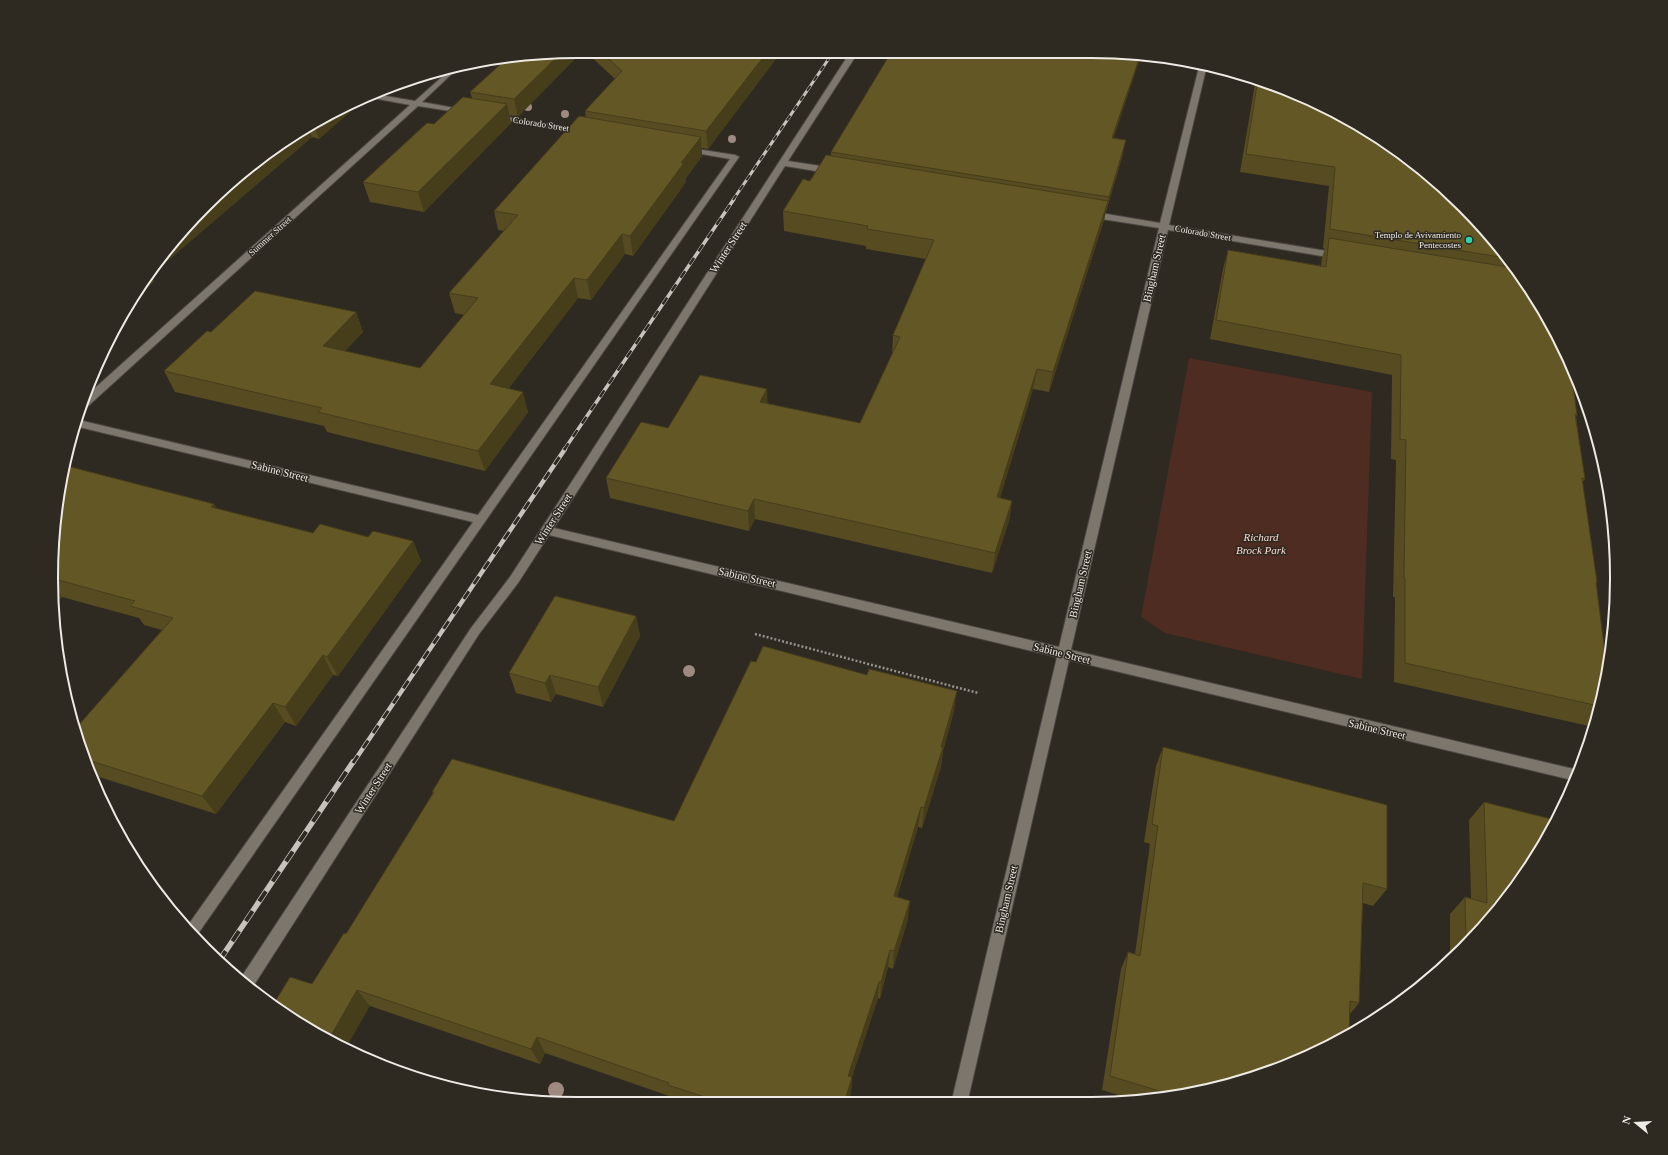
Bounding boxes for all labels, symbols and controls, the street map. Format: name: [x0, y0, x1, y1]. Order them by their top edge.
street label: Colorado Street: [512, 115, 570, 133]
street label: Summer Street: [247, 214, 294, 258]
street label: Winter Street: [707, 219, 749, 275]
street label: Colorado Street: [1174, 223, 1232, 243]
place label: Templo de Avivamiento Pentecostes: [1375, 230, 1461, 250]
street label: Bingham Street: [1140, 233, 1168, 303]
marker: Templo de Avivamiento Pentecostes: [1464, 235, 1474, 245]
street label: Sabine Street: [250, 458, 310, 484]
street label: Winter Street: [532, 491, 574, 547]
park label: Richard Brock Park: [1236, 531, 1287, 556]
street label: Bingham Street: [1066, 549, 1094, 619]
street label: Sabine Street: [717, 565, 777, 589]
street label: Sabine Street: [1032, 640, 1092, 666]
street label: Sabine Street: [1347, 717, 1407, 741]
street label: Winter Street: [352, 760, 394, 816]
street label: Bingham Street: [992, 864, 1020, 934]
north arrow: [1616, 1103, 1656, 1143]
text: N: [1620, 1114, 1633, 1126]

